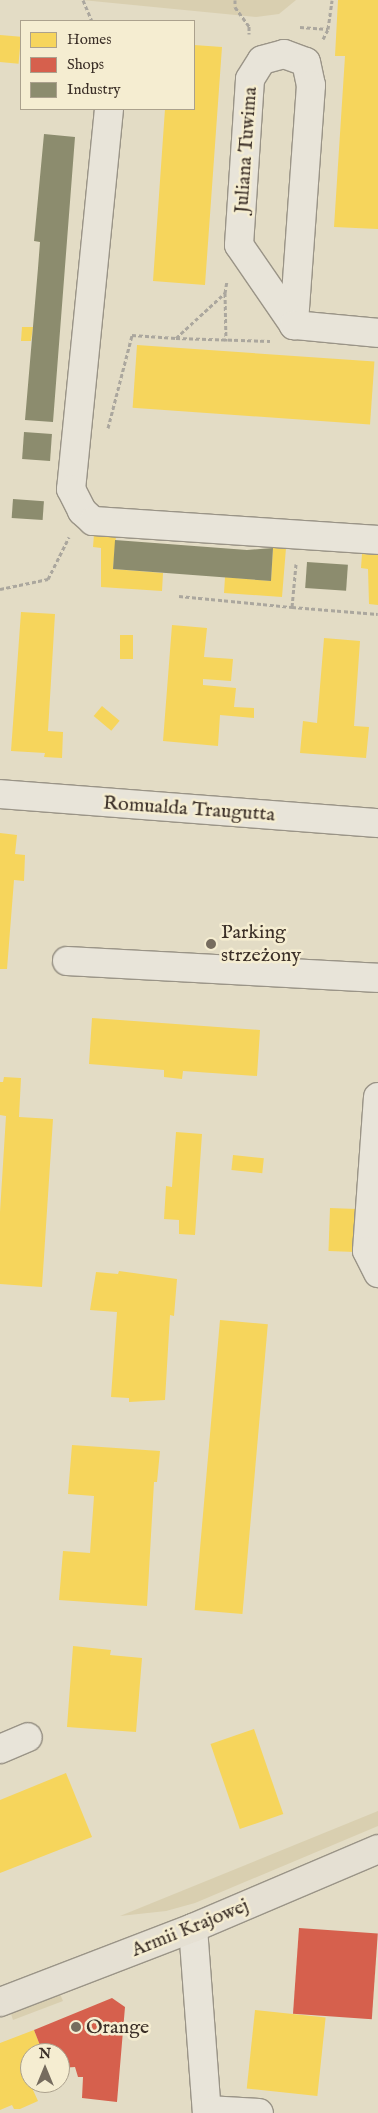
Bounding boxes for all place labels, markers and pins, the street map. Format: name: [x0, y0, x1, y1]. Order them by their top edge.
place label: Parking strzeżony: [221, 920, 301, 967]
marker: Parking strzeżony: [205, 938, 217, 950]
place label: Orange: [86, 2015, 149, 2039]
marker: Orange: [70, 2021, 82, 2033]

